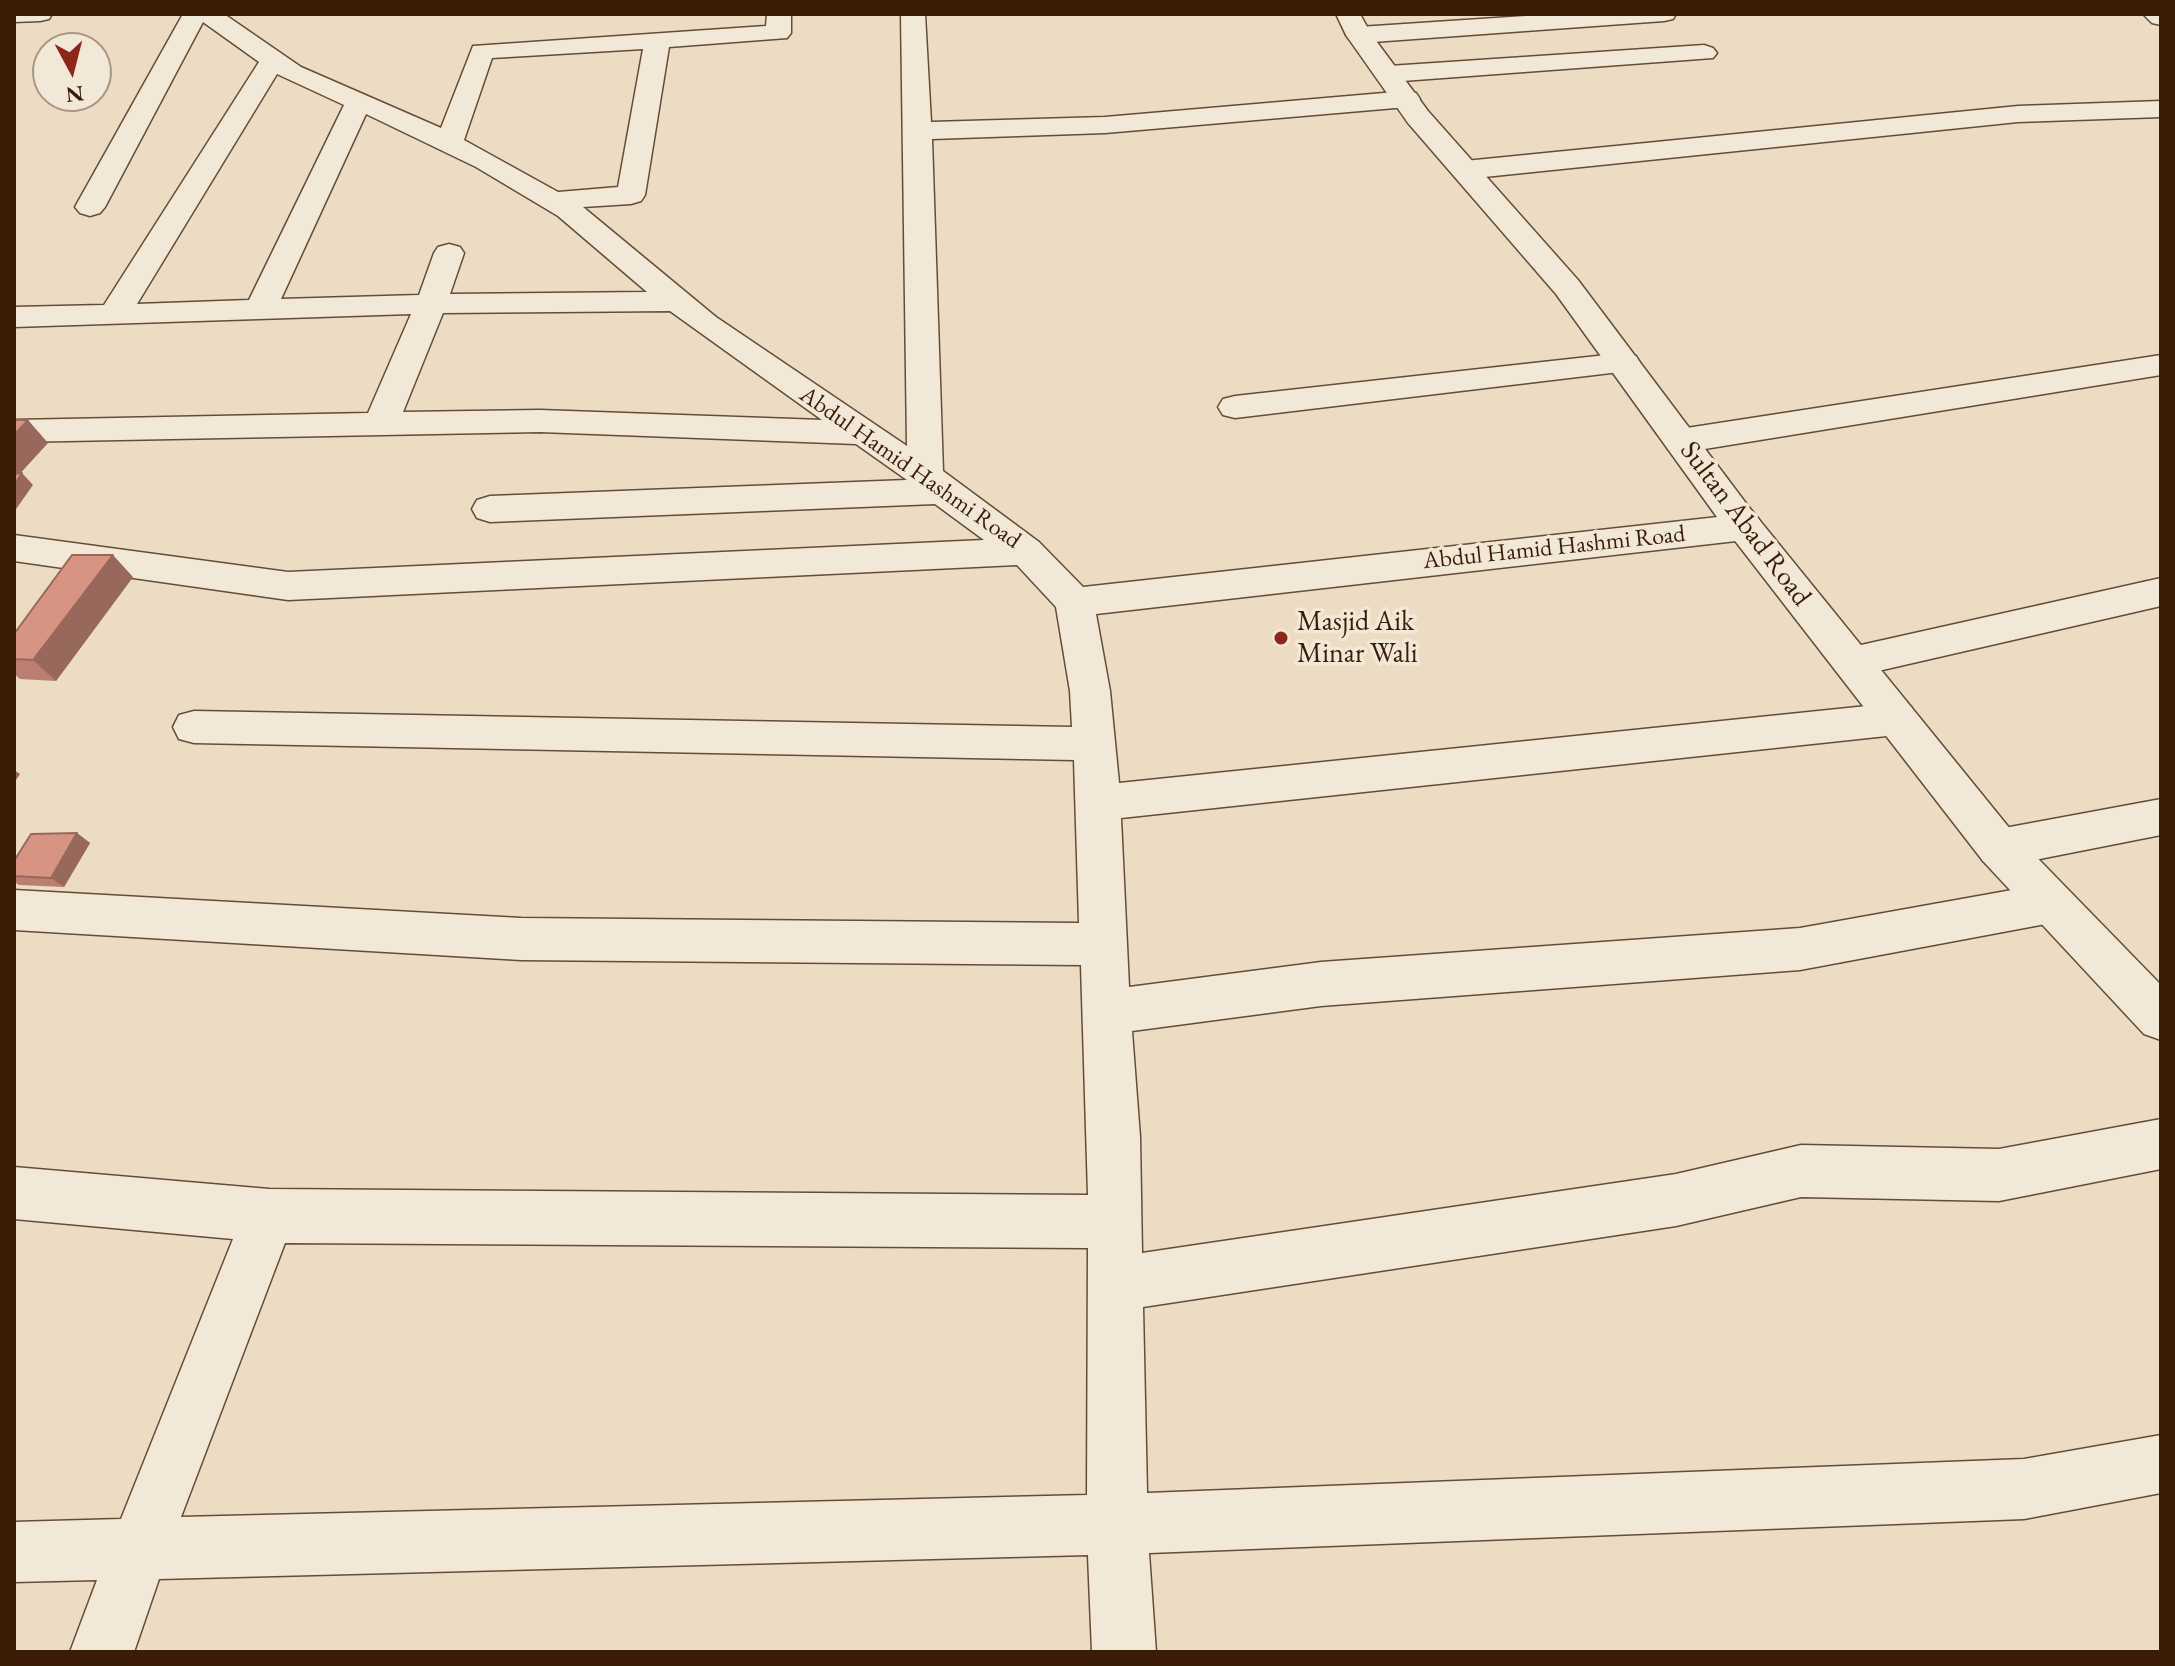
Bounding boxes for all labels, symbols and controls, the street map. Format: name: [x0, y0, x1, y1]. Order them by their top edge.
north arrow: [32, 32, 112, 112]
text: N: [64, 79, 85, 110]
street label: Abdul Hamid Hashmi Road: [794, 381, 1026, 555]
street label: Sultan Abad Road: [1672, 435, 1818, 613]
street label: Abdul Hamid Hashmi Road: [1421, 520, 1687, 576]
place label: Masjid Aik Minar Wali: [1297, 605, 1418, 671]
marker: Masjid Aik Minar Wali: [1272, 629, 1290, 647]

